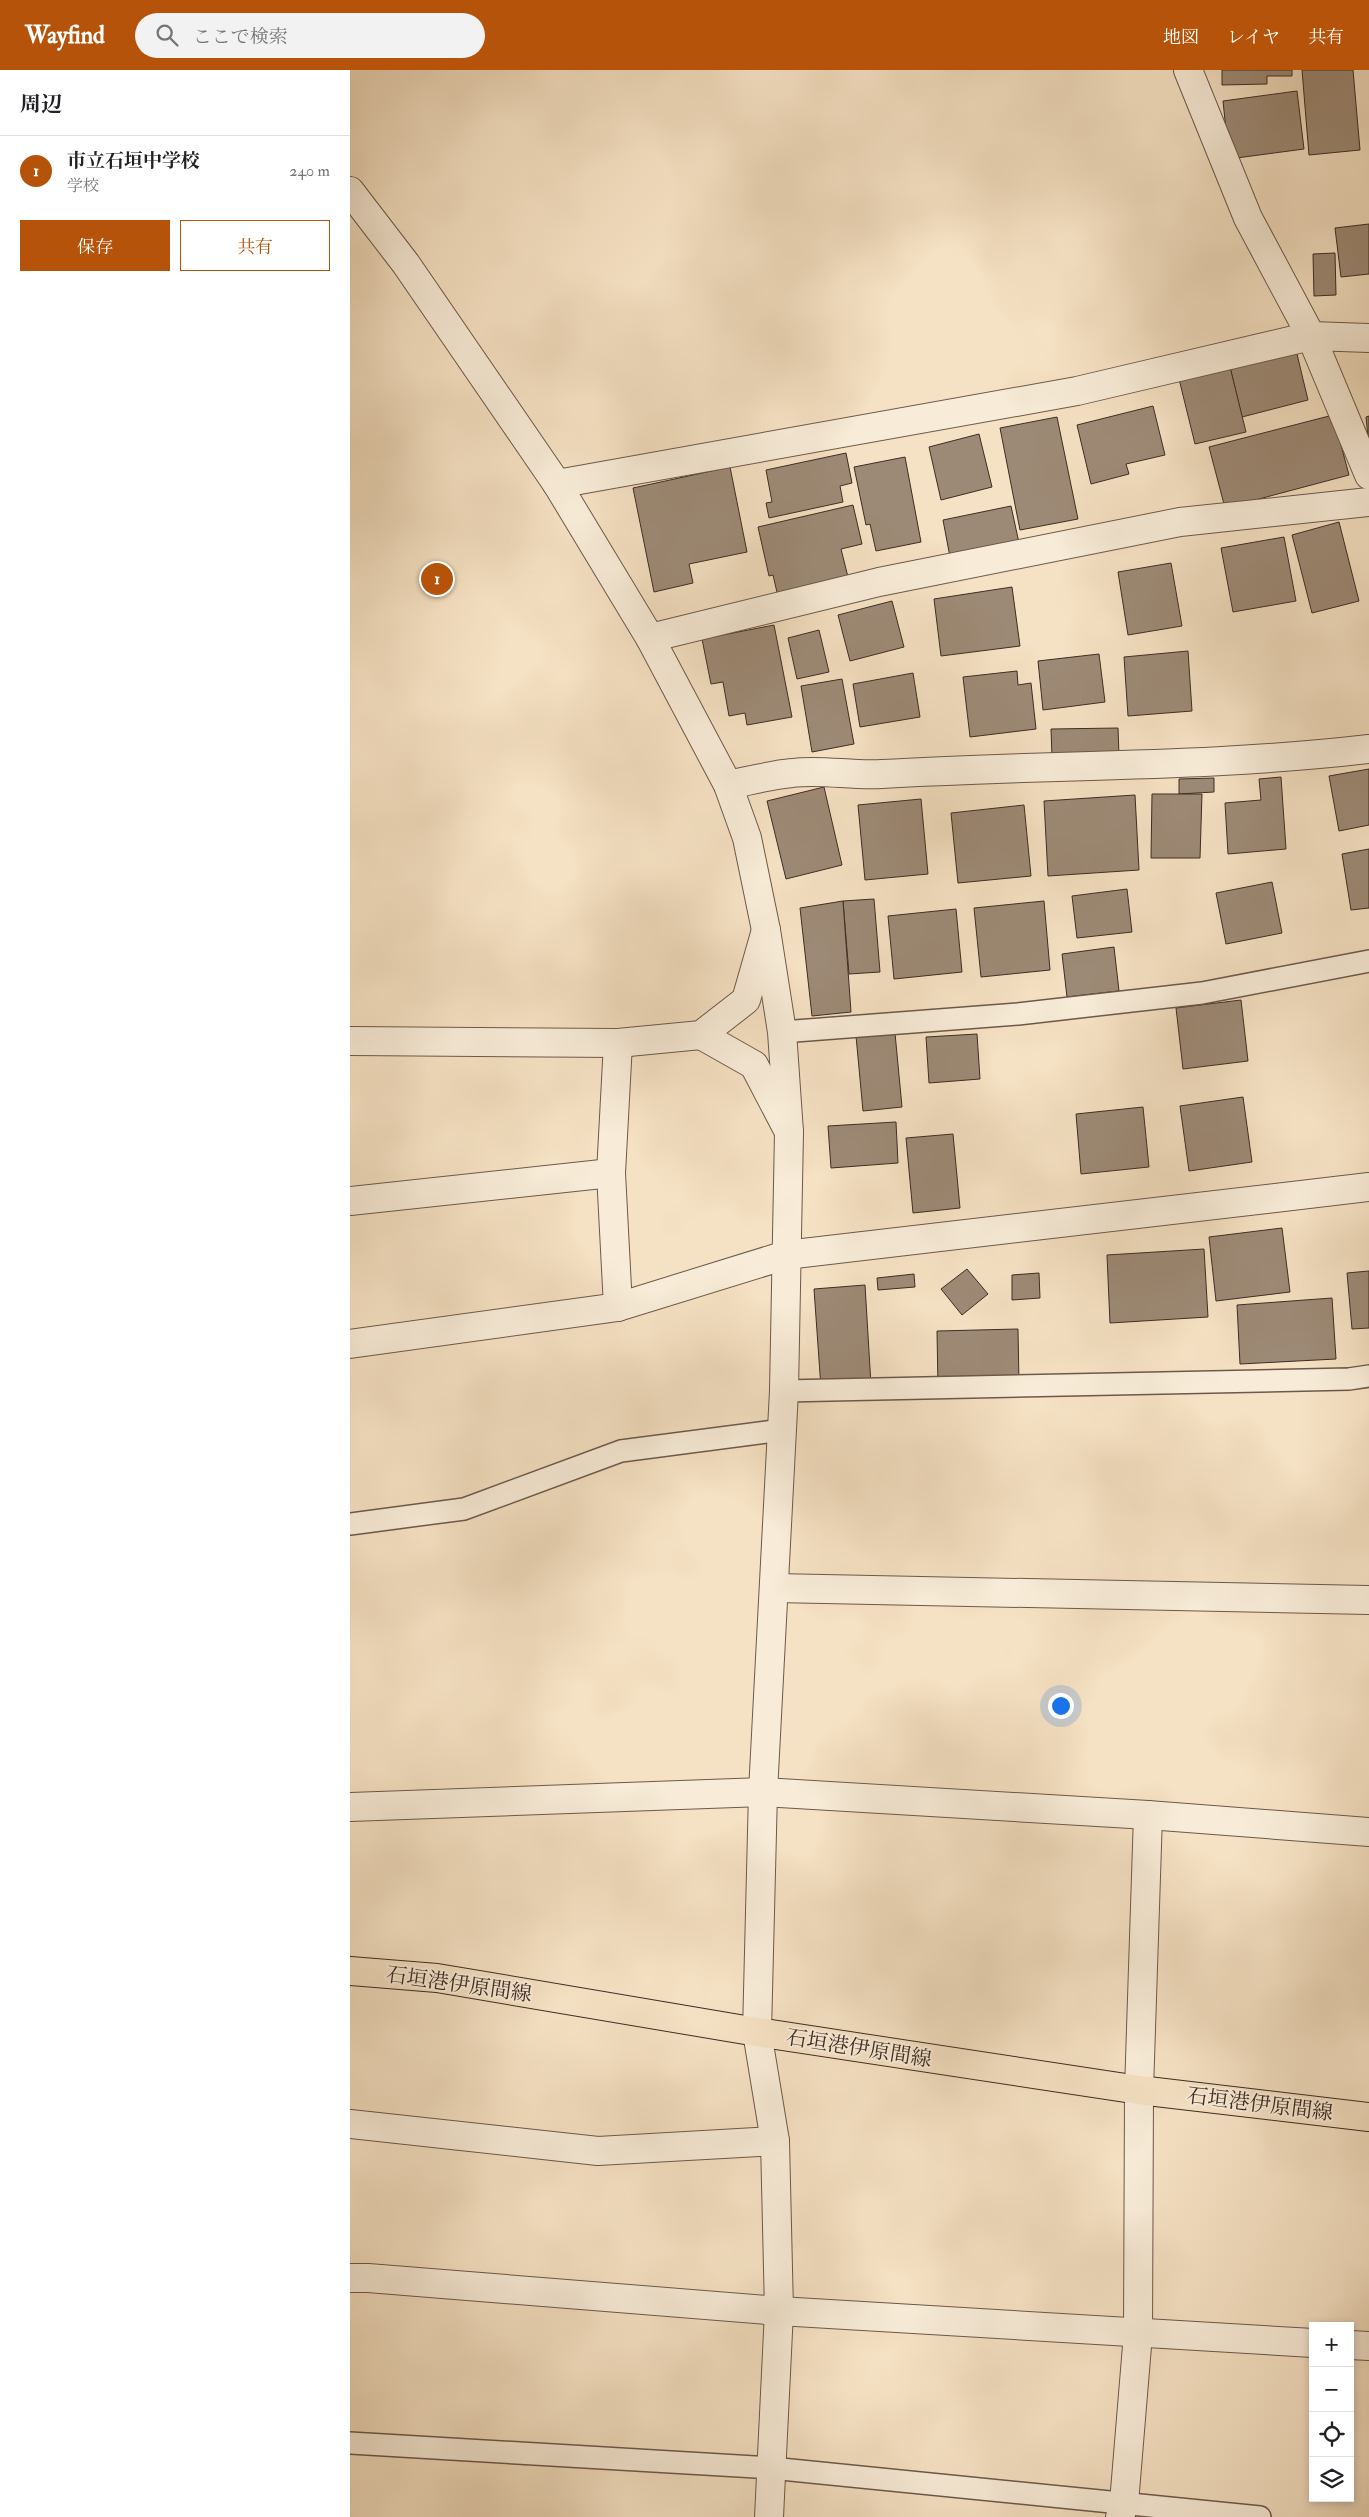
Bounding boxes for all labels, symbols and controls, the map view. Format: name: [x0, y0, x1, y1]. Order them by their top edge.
search box: [135, 13, 485, 58]
text: Wayfind: [25, 20, 105, 51]
icon: search: [153, 21, 181, 49]
text: ここで検索: [193, 25, 288, 49]
text: 地図: [1163, 26, 1199, 49]
text: レイヤ: [1227, 26, 1280, 49]
text: 共有: [1308, 26, 1344, 49]
text: 周辺: [20, 91, 62, 118]
text: 市立石垣中学校: [67, 149, 200, 173]
text: 1: [33, 161, 39, 181]
text: 240 m: [289, 161, 330, 181]
text: 学校: [67, 176, 99, 196]
button: 保存: [20, 220, 170, 271]
button: 共有: [180, 220, 330, 271]
pin: 1: [421, 560, 453, 598]
your location: [1048, 1693, 1074, 1719]
street label: 石垣港伊原間線: [384, 1961, 534, 2008]
street label: 石垣港伊原間線: [784, 2024, 934, 2073]
street label: 石垣港伊原間線: [1185, 2082, 1335, 2127]
map controls: [1309, 2322, 1354, 2502]
button: +: [1309, 2322, 1354, 2367]
button: −: [1309, 2367, 1354, 2412]
button: locate: [1309, 2412, 1354, 2457]
button: layers: [1309, 2457, 1354, 2502]

